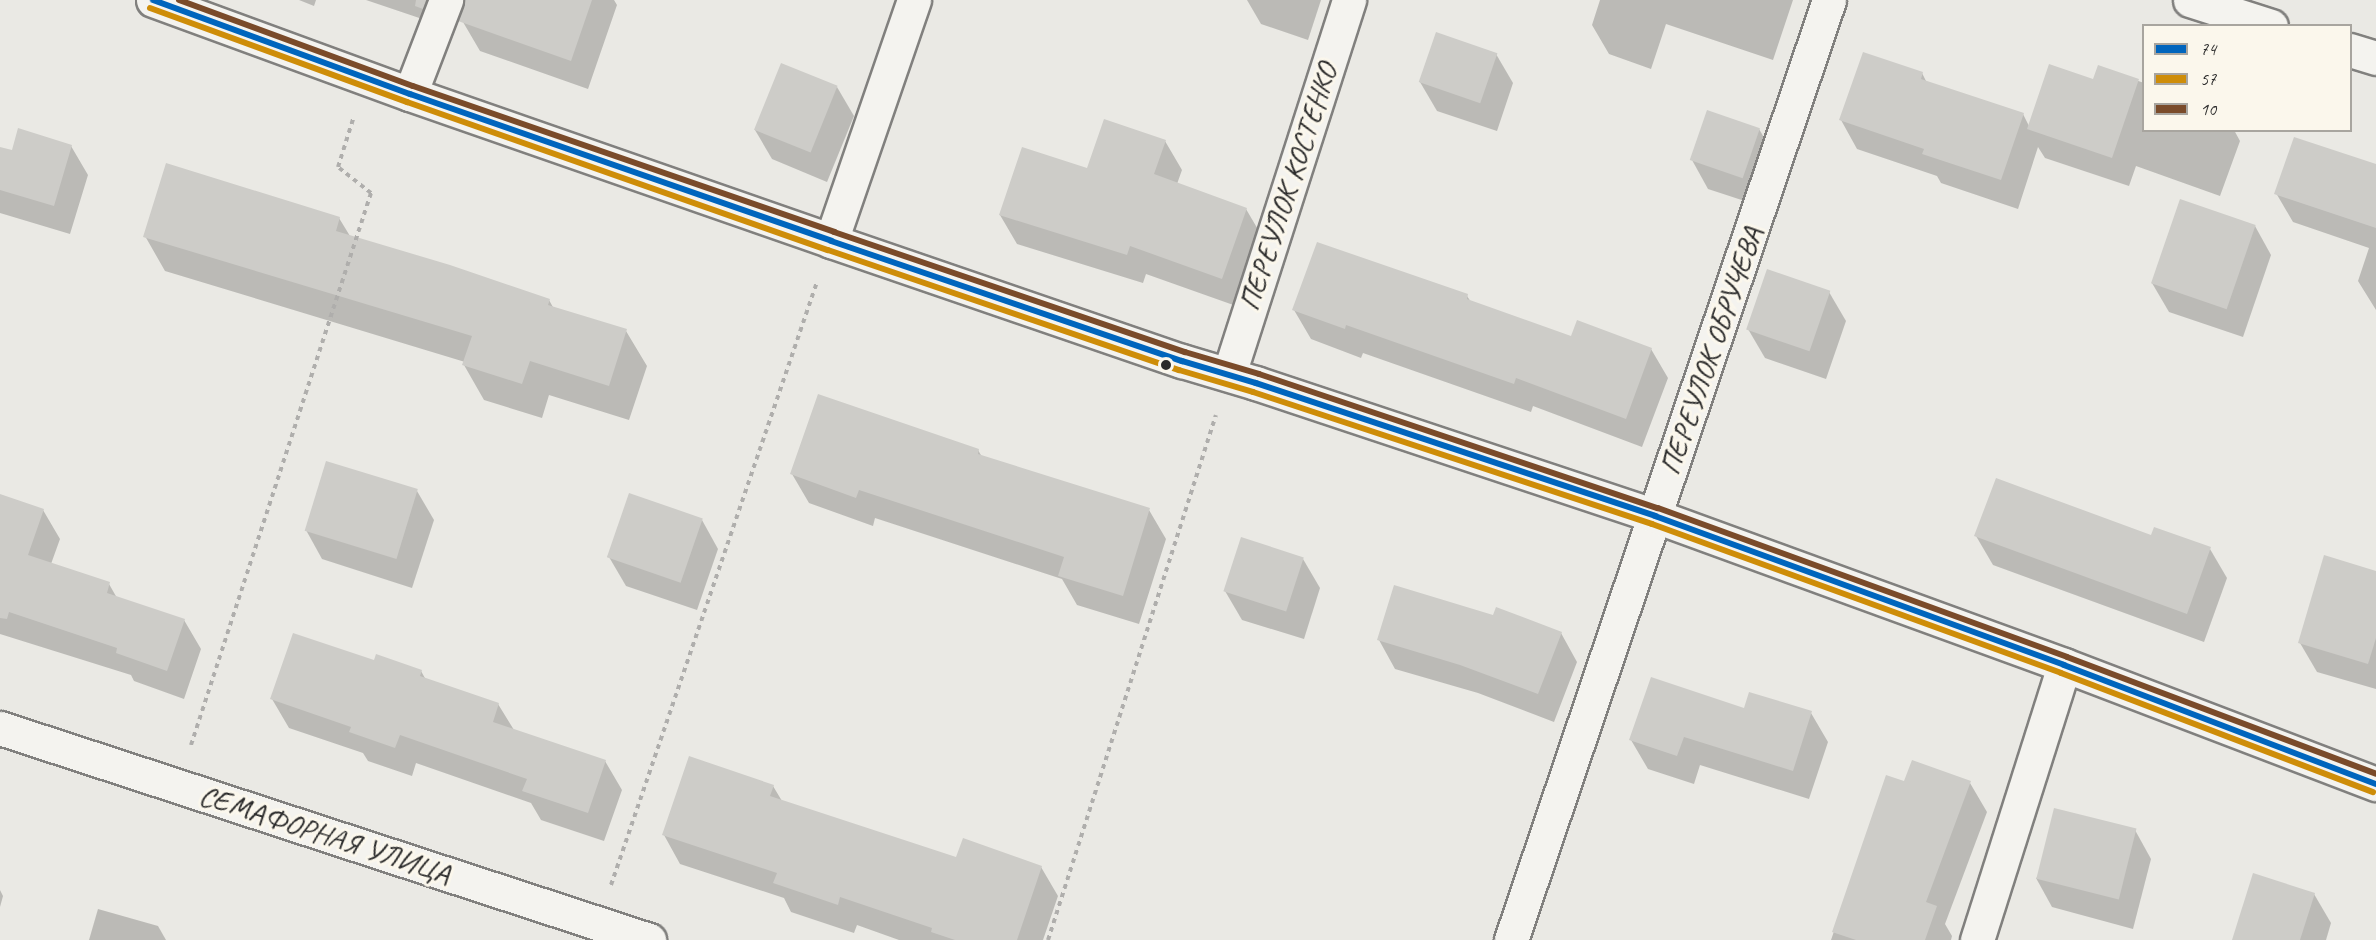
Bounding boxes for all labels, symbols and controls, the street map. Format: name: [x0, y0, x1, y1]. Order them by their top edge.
legend: [2142, 24, 2352, 132]
text: 74: [2200, 38, 2216, 60]
street label: ПЕРЕУЛОК КОСТЕНКО: [1231, 59, 1345, 315]
text: 57: [2200, 68, 2216, 90]
text: 10: [2200, 98, 2216, 120]
street label: ПЕРЕУЛОК ОБРУЧЕВА: [1652, 222, 1770, 480]
unlabelled marker: [1160, 359, 1172, 371]
street label: СЕМАФОРНАЯ УЛИЦА: [196, 777, 454, 891]

